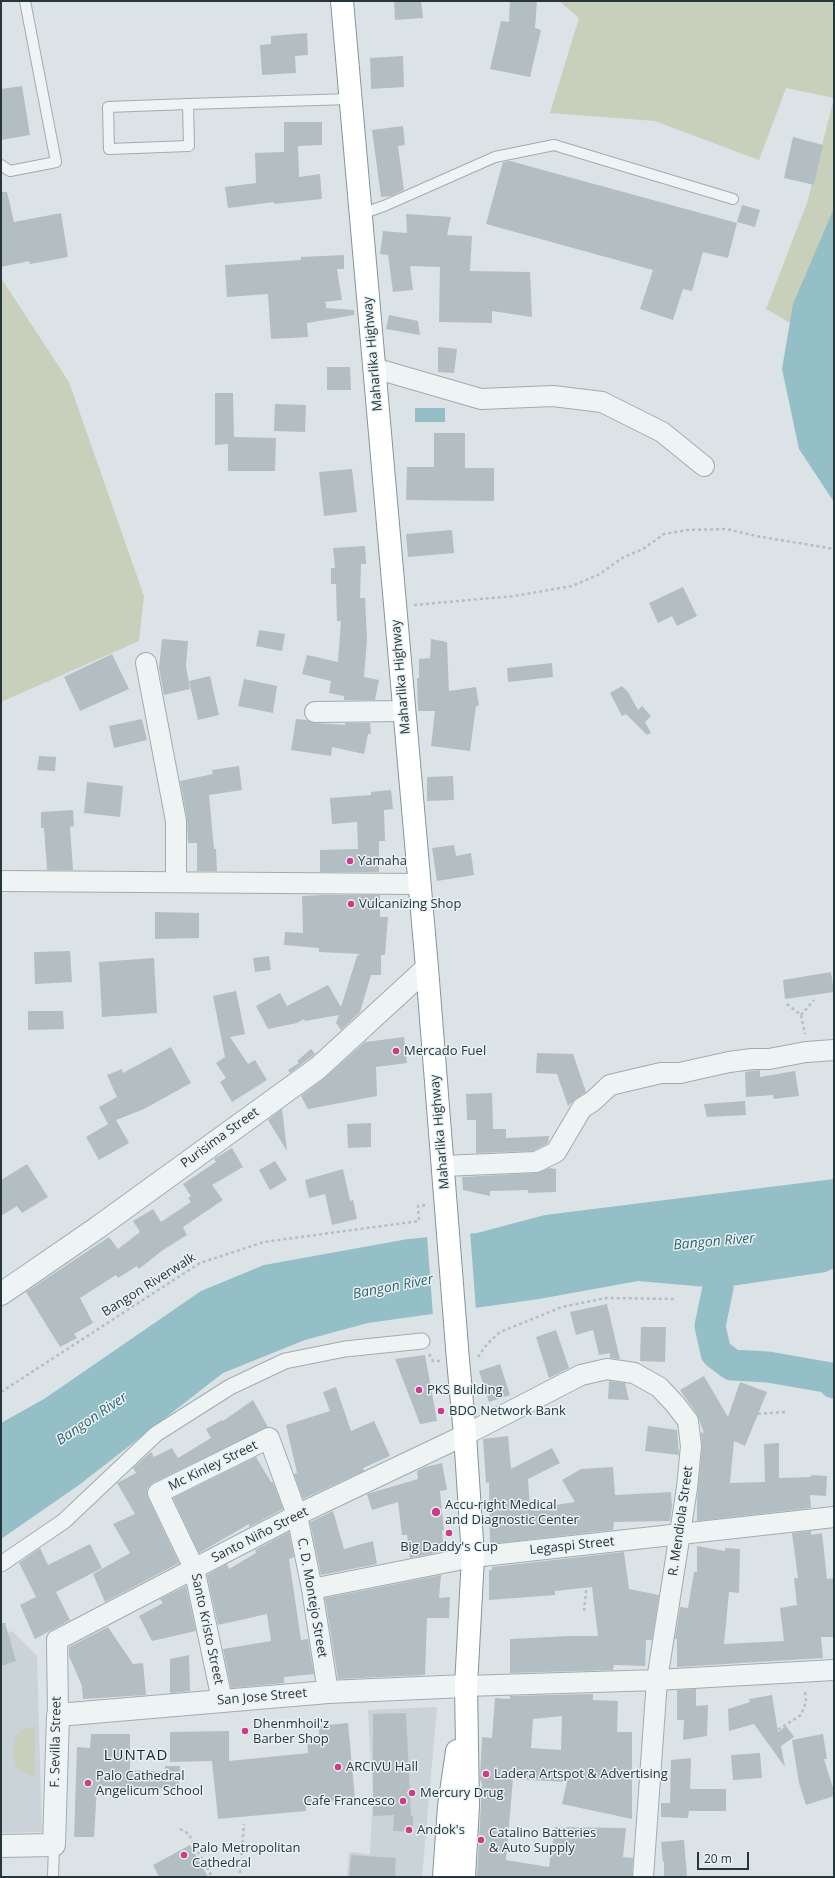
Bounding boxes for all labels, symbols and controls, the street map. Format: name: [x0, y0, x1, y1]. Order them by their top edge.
street label: Maharlika Highway: [360, 296, 386, 412]
street label: Maharlika Highway: [388, 619, 414, 735]
place label: Yamaha: [358, 853, 407, 869]
marker: Yamaha: [345, 856, 355, 866]
place label: Vulcanizing Shop: [359, 896, 461, 912]
marker: Vulcanizing Shop: [346, 899, 356, 909]
place label: Mercado Fuel: [404, 1043, 486, 1059]
marker: Mercado Fuel: [391, 1046, 401, 1056]
street label: Maharlika Highway: [427, 1074, 453, 1190]
street label: Purisima Street: [178, 1104, 262, 1172]
water label: Bangon River: [673, 1230, 755, 1254]
street label: Bangon Riverwalk: [99, 1250, 199, 1320]
water label: Bangon River: [351, 1271, 435, 1303]
place label: PKS Building: [427, 1382, 502, 1398]
marker: PKS Building: [414, 1385, 424, 1395]
water label: Bangon River: [53, 1389, 131, 1449]
place label: BDO Network Bank: [449, 1403, 566, 1419]
marker: BDO Network Bank: [436, 1406, 446, 1416]
street label: Mc Kinley Street: [166, 1438, 260, 1494]
street label: R. Mendiola Street: [666, 1465, 696, 1577]
place label: Accu-right Medical and Diagnostic Center: [445, 1497, 579, 1528]
street label: Santo Niño Street: [209, 1504, 311, 1566]
marker: Accu-right Medical and Diagnostic Center: [430, 1506, 442, 1518]
marker: Big Daddy's Cup: [444, 1528, 454, 1538]
street label: Legaspi Street: [529, 1534, 615, 1558]
street label: C. D. Montejo Street: [294, 1537, 330, 1659]
place label: Big Daddy's Cup: [400, 1539, 498, 1555]
street label: Santo Kristo Street: [188, 1572, 226, 1686]
street label: San Jose Street: [216, 1685, 308, 1709]
street label: F. Sevilla Street: [47, 1696, 65, 1788]
place label: Dhenmhoil'z Barber Shop: [253, 1716, 329, 1747]
marker: Dhenmhoil'z Barber Shop: [240, 1726, 250, 1736]
district label: LUNTAD: [104, 1747, 168, 1765]
place label: ARCIVU Hall: [346, 1759, 418, 1775]
marker: ARCIVU Hall: [333, 1762, 343, 1772]
place label: Ladera Artspot & Advertising: [494, 1766, 668, 1782]
place label: Palo Cathedral Angelicum School: [96, 1768, 203, 1799]
marker: Ladera Artspot & Advertising: [481, 1769, 491, 1779]
marker: Palo Cathedral Angelicum School: [83, 1778, 93, 1788]
place label: Mercury Drug: [420, 1785, 503, 1801]
marker: Mercury Drug: [407, 1788, 417, 1798]
place label: Cafe Francesco: [304, 1793, 395, 1809]
marker: Cafe Francesco: [398, 1796, 408, 1806]
place label: Andok's: [417, 1822, 465, 1838]
marker: Andok's: [404, 1825, 414, 1835]
place label: Catalino Batteries & Auto Supply: [489, 1825, 596, 1856]
marker: Catalino Batteries & Auto Supply: [476, 1835, 486, 1845]
place label: Palo Metropolitan Cathedral: [192, 1840, 300, 1871]
scale bar: [699, 1844, 751, 1870]
marker: Palo Metropolitan Cathedral: [179, 1850, 189, 1860]
text: 20 m: [704, 1850, 732, 1867]

